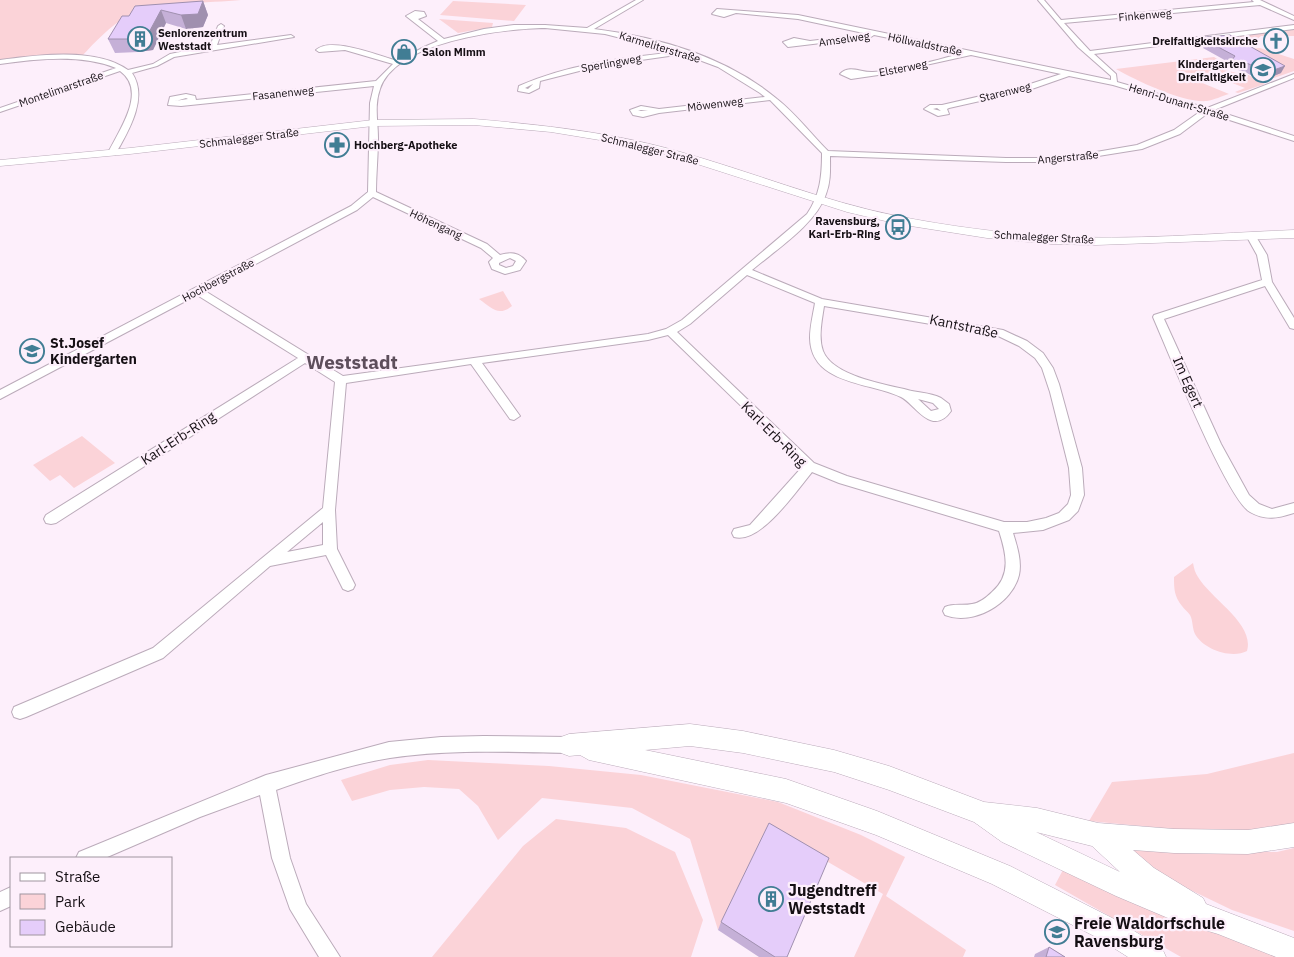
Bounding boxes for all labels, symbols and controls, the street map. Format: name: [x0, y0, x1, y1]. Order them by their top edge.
street label: Finkenweg: [1118, 6, 1172, 24]
building icon: Seniorenzentrum Weststadt: [127, 26, 153, 52]
place label: Seniorenzentrum Weststadt: [158, 26, 248, 53]
street label: Karmeliterstraße: [618, 28, 702, 66]
street label: Amselweg: [818, 28, 871, 49]
church icon: Dreifaltigkeitskirche: [1263, 28, 1289, 54]
street label: Höllwaldstraße: [887, 29, 963, 59]
place label: Dreifaltigkeitskirche: [1152, 34, 1258, 48]
shop icon: Salon Mimm: [391, 39, 417, 65]
place label: Salon Mimm: [422, 45, 486, 59]
street label: Sperlingweg: [580, 51, 642, 75]
street label: Elsterweg: [878, 56, 929, 80]
place label: Kindergarten Dreifaltigkeit: [1178, 57, 1246, 84]
school or university icon: Kindergarten Dreifaltigkeit: [1250, 57, 1276, 83]
street label: Montelimarstraße: [17, 68, 105, 110]
street label: Starenweg: [978, 79, 1032, 105]
street label: Henri-Dunant-Straße: [1127, 80, 1231, 124]
street label: Fasanenweg: [252, 83, 315, 103]
street label: Möwenweg: [686, 94, 744, 114]
street label: Schmalegger Straße: [198, 125, 300, 151]
street label: Schmalegger Straße: [600, 130, 700, 168]
pharmacy icon: Hochberg-Apotheke: [324, 132, 350, 158]
place label: Hochberg-Apotheke: [354, 138, 457, 152]
street label: Angerstraße: [1037, 147, 1099, 167]
street label: Höhengang: [408, 206, 465, 242]
place label: Ravensburg, Karl-Erb-Ring: [809, 214, 881, 241]
bus stop icon: Ravensburg, Karl-Erb-Ring: [885, 214, 911, 240]
street label: Schmalegger Straße: [994, 227, 1094, 247]
street label: Hochbergstraße: [179, 255, 257, 305]
street label: Kantstraße: [928, 310, 1000, 342]
place label: St.Josef Kindergarten: [50, 334, 137, 368]
school or university icon: St.Josef Kindergarten: [19, 338, 45, 364]
district label: Weststadt: [306, 350, 398, 374]
street label: Im Egert: [1169, 354, 1207, 411]
street label: Karl-Erb-Ring: [737, 397, 811, 471]
street label: Karl-Erb-Ring: [137, 407, 219, 469]
legend: [10, 857, 172, 947]
text: Straße: [55, 867, 100, 886]
place label: Jugendtreff Weststadt: [788, 880, 877, 918]
building icon: Jugendtreff Weststadt: [758, 886, 784, 912]
text: Park: [55, 892, 85, 911]
place label: Freie Waldorfschule Ravensburg: [1074, 913, 1225, 951]
text: Gebäude: [55, 917, 116, 936]
school or university icon: Freie Waldorfschule Ravensburg: [1044, 919, 1070, 945]

